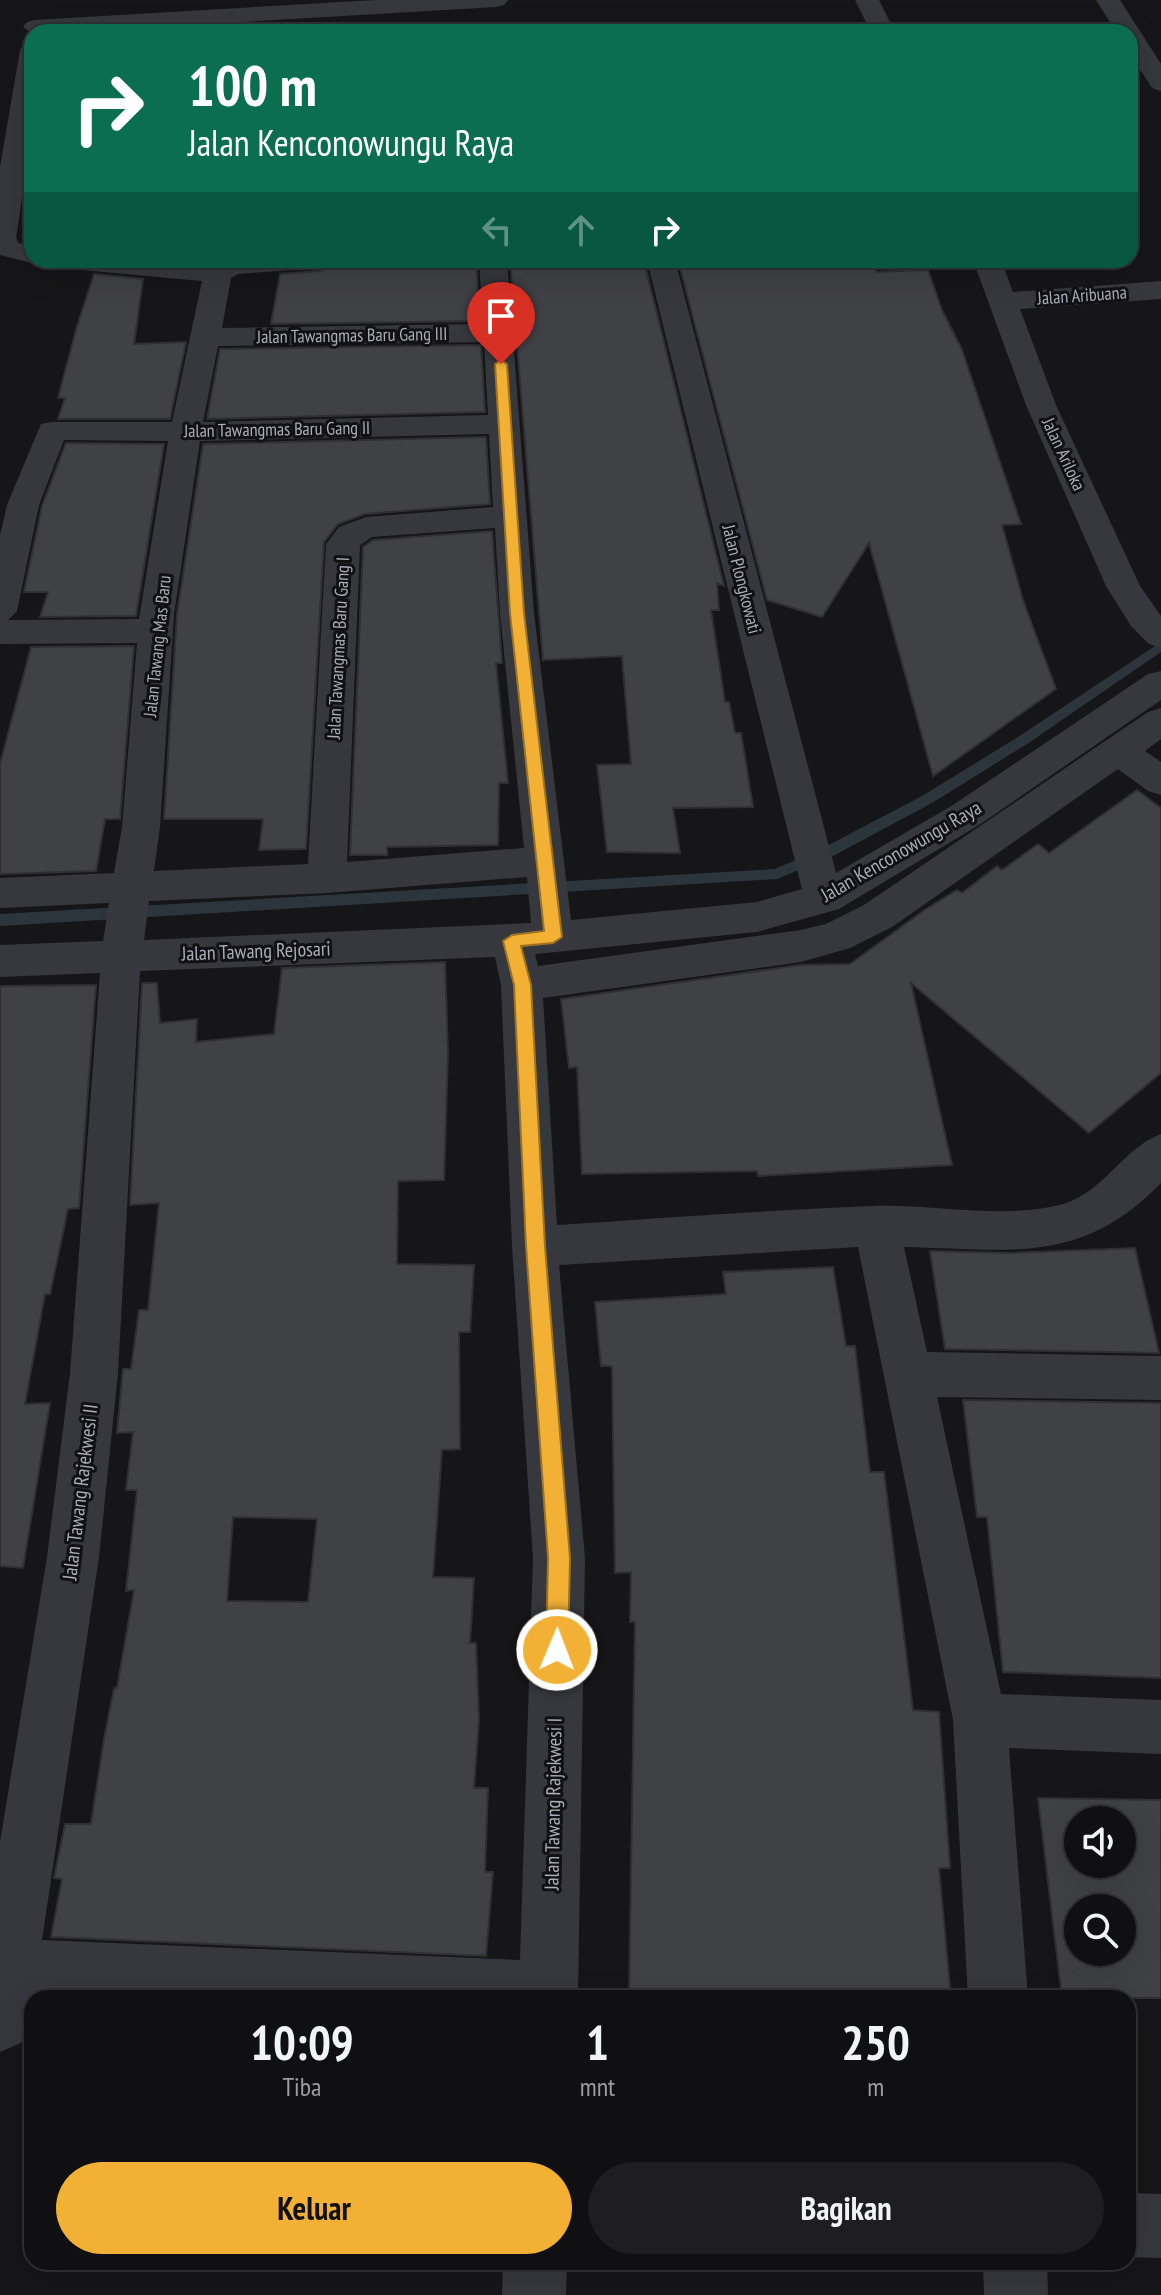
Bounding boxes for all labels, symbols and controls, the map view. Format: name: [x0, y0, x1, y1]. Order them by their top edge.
text: 100 m: [188, 49, 317, 121]
icon: right: [56, 56, 160, 160]
text: Jalan Kenconowungu Raya: [188, 119, 514, 166]
icon: left: [475, 208, 519, 252]
icon: ahead: [559, 208, 603, 252]
icon: right: [643, 208, 687, 252]
street label: Jalan Aribuana: [1036, 280, 1127, 310]
pin: [467, 282, 535, 364]
icon: arrive: [479, 294, 523, 338]
street label: Jalan Tawangmas Baru Gang III: [256, 322, 447, 348]
street label: Jalan Ariloka: [1037, 413, 1091, 494]
street label: Jalan Tawangmas Baru Gang II: [183, 416, 370, 442]
street label: Jalan Plongkowati: [717, 521, 767, 636]
street label: Jalan Tawangmas Baru Gang I: [322, 556, 354, 741]
street label: Jalan Tawang Mas Baru: [138, 574, 176, 719]
street label: Jalan Kenconowungu Raya: [815, 794, 986, 908]
street label: Jalan Tawang Rejosari: [180, 935, 331, 967]
street label: Jalan Tawang Rajekwesi II: [56, 1403, 104, 1582]
position arrow: [515, 1608, 599, 1692]
street label: Jalan Tawang Rajekwesi I: [538, 1718, 568, 1891]
map controls: [1064, 1806, 1136, 1966]
button: sound: [1064, 1806, 1136, 1878]
button: search: [1064, 1894, 1136, 1966]
text: 10:09: [250, 2011, 354, 2073]
text: 1: [586, 2011, 609, 2073]
text: 250: [841, 2011, 910, 2073]
text: Tiba: [282, 2070, 321, 2103]
text: mnt: [580, 2070, 615, 2103]
text: m: [867, 2070, 884, 2103]
button: Keluar: [56, 2162, 572, 2254]
button: Bagikan: [588, 2162, 1104, 2254]

